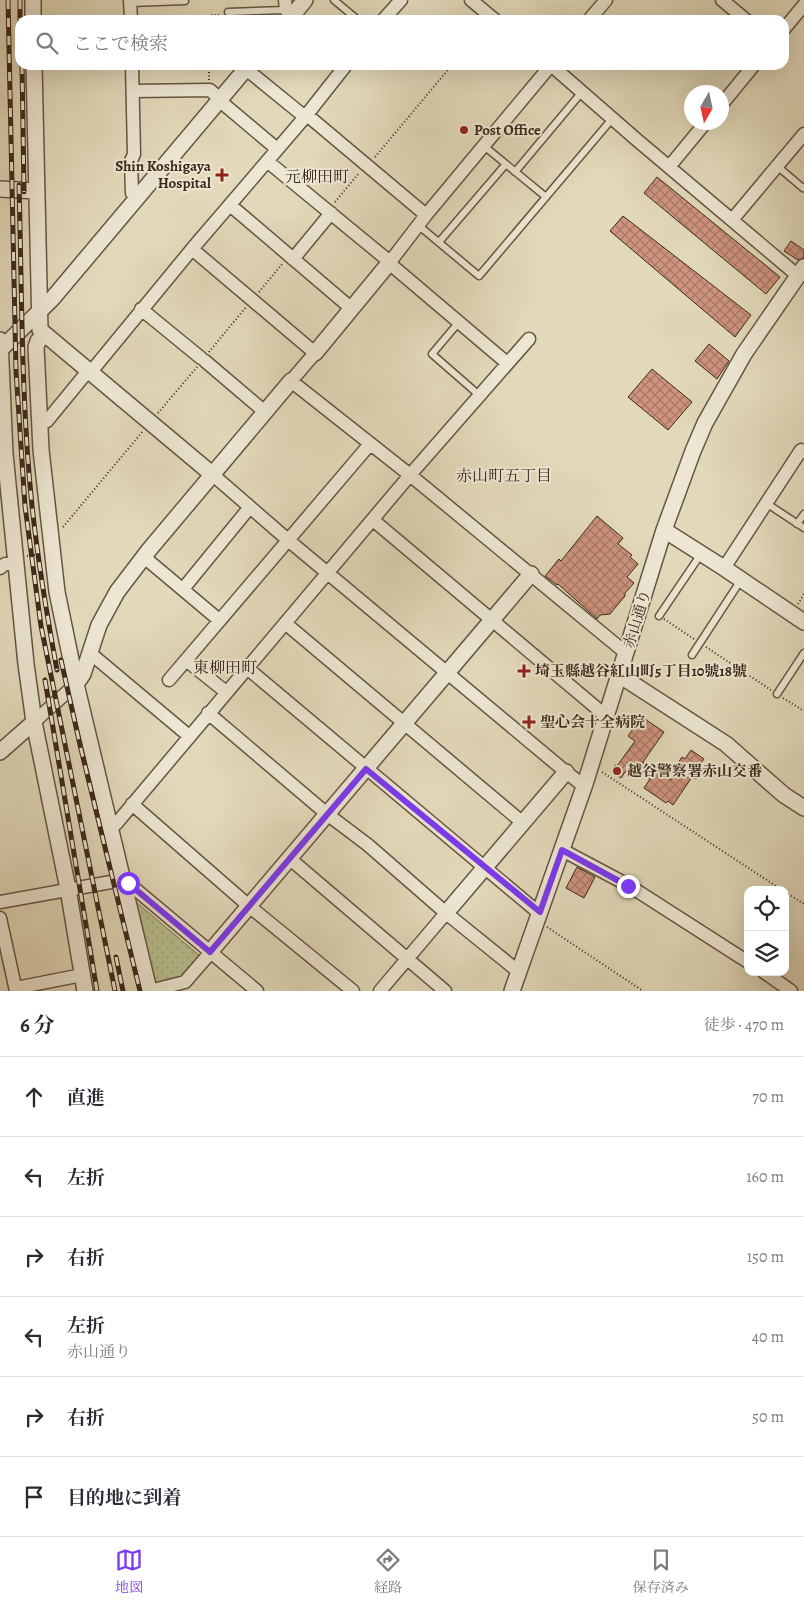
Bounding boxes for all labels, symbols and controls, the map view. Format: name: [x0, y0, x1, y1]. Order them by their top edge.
search box: [15, 15, 789, 70]
icon: search: [33, 29, 61, 57]
text: ここで検索: [73, 31, 168, 57]
north arrow: [684, 85, 729, 130]
place label: Post Office: [474, 120, 541, 140]
marker: Post Office: [458, 124, 470, 136]
place label: Shin Koshigaya Hospital: [115, 156, 212, 193]
district label: 元柳田町: [285, 166, 349, 188]
marker: Shin Koshigaya Hospital: [215, 168, 229, 182]
district label: 赤山町五丁目: [456, 465, 552, 487]
street label: 赤山通り: [619, 587, 655, 651]
district label: 東柳田町: [193, 657, 257, 679]
place label: 埼玉縣越谷紅山町5丁目10號18號: [535, 661, 747, 681]
marker: 埼玉縣越谷紅山町5丁目10號18號: [517, 664, 531, 678]
place label: 聖心会十全病院: [540, 712, 645, 732]
marker: 聖心会十全病院: [522, 715, 536, 729]
place label: 越谷警察署赤山交番: [627, 761, 763, 781]
marker: 越谷警察署赤山交番: [611, 765, 623, 777]
route start: [117, 872, 140, 895]
route end: [617, 875, 640, 898]
map controls: [744, 886, 789, 976]
button: locate: [744, 886, 789, 931]
button: layers: [744, 931, 789, 976]
text: 6 分: [20, 1011, 54, 1039]
text: 徒歩 · 470 m: [704, 1014, 784, 1036]
icon: ahead: [20, 1083, 48, 1111]
text: 直進: [67, 1085, 105, 1111]
text: 70 m: [752, 1086, 784, 1108]
icon: left: [20, 1163, 48, 1191]
text: 左折: [67, 1165, 105, 1191]
text: 160 m: [746, 1166, 784, 1188]
icon: right: [20, 1243, 48, 1271]
text: 右折: [67, 1245, 105, 1271]
text: 150 m: [747, 1246, 784, 1268]
text: 左折: [67, 1313, 105, 1339]
icon: left: [20, 1323, 48, 1351]
text: 40 m: [752, 1326, 784, 1348]
text: 赤山通り: [67, 1341, 131, 1363]
icon: right: [20, 1403, 48, 1431]
text: 右折: [67, 1405, 105, 1431]
text: 50 m: [752, 1406, 784, 1428]
icon: arrive: [20, 1483, 48, 1511]
text: 目的地に到着: [67, 1485, 181, 1511]
tab: 地図: [115, 1546, 143, 1597]
tab: 経路: [374, 1546, 402, 1597]
tab: 保存済み: [633, 1546, 689, 1597]

